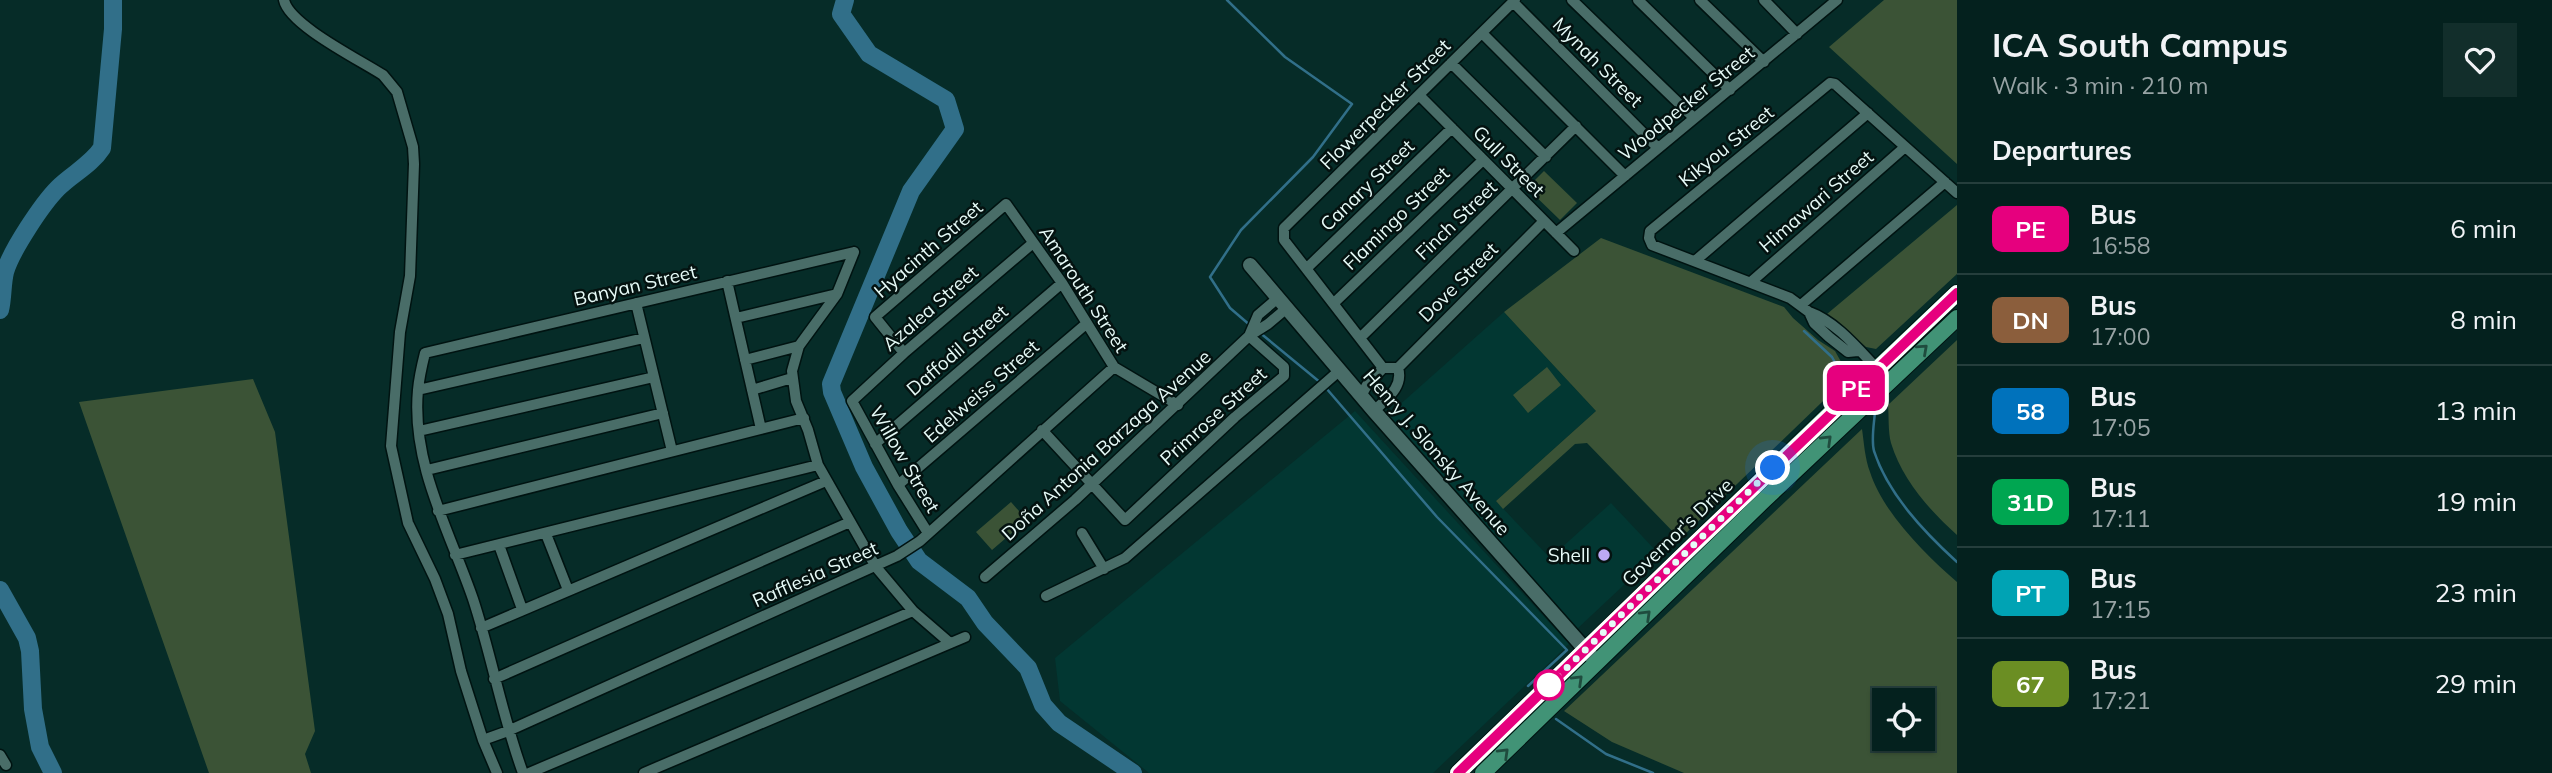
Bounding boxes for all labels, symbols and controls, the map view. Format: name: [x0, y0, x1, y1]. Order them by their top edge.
street label: Mynah Street: [1548, 12, 1648, 112]
button: heart: [2443, 23, 2517, 97]
text: ICA South Campus: [1992, 24, 2288, 65]
street label: Flowerpecker Street: [1315, 33, 1456, 174]
street label: Woodpecker Street: [1613, 40, 1759, 165]
text: Walk · 3 min · 210 m: [1992, 71, 2209, 100]
street label: Kikyou Street: [1674, 100, 1779, 192]
street label: Gull Street: [1468, 120, 1550, 202]
street label: Canary Street: [1315, 134, 1419, 236]
text: Departures: [1992, 134, 2132, 167]
street label: Himawari Street: [1754, 145, 1878, 257]
street label: Flamingo Street: [1338, 161, 1454, 275]
street label: Finch Street: [1410, 175, 1502, 265]
street label: Hyacinth Street: [869, 195, 988, 303]
text: Bus: [2090, 198, 2136, 231]
text: 6 min: [2450, 212, 2517, 245]
text: PE: [2015, 214, 2046, 244]
street label: Amarouth Street: [1034, 221, 1134, 357]
text: 16:58: [2090, 231, 2150, 260]
street label: Dove Street: [1413, 237, 1503, 327]
street label: Banyan Street: [571, 259, 699, 311]
street label: Azalea Street: [877, 260, 983, 356]
text: Bus: [2090, 289, 2136, 322]
street label: Daffodil Street: [901, 299, 1013, 401]
text: 8 min: [2450, 303, 2517, 336]
text: DN: [2012, 305, 2049, 335]
text: 17:00: [2090, 322, 2150, 351]
street label: Edelweiss Street: [918, 334, 1044, 448]
street label: Doña Antonia Barzaga Avenue: [996, 345, 1216, 545]
one-way arrow: [1915, 345, 1928, 357]
street label: Primrose Street: [1155, 362, 1272, 470]
street label: Henry J. Slonsky Avenue: [1358, 364, 1516, 540]
line badge: PE: [1825, 365, 1888, 411]
text: PE: [1841, 373, 1871, 403]
text: Bus: [2090, 380, 2136, 413]
text: 13 min: [2435, 394, 2517, 427]
text: 58: [2016, 396, 2045, 426]
street label: Willow Street: [865, 401, 945, 517]
text: 17:05: [2090, 413, 2150, 442]
one-way arrow: [1819, 435, 1832, 448]
your location: [1755, 450, 1790, 485]
text: Bus: [2090, 471, 2136, 504]
street label: Governor's Drive: [1616, 473, 1738, 591]
text: 19 min: [2435, 485, 2517, 518]
text: 31D: [2007, 487, 2054, 517]
text: 17:11: [2090, 504, 2150, 533]
street label: Rafflesia Street: [749, 535, 882, 612]
place label: Shell: [1548, 543, 1590, 567]
marker: Shell: [1596, 547, 1612, 563]
text: Bus: [2090, 562, 2136, 595]
text: 23 min: [2435, 576, 2517, 609]
text: PT: [2015, 578, 2046, 608]
text: 17:15: [2090, 595, 2150, 624]
one-way arrow: [1638, 611, 1650, 623]
text: Bus: [2090, 653, 2136, 686]
text: 29 min: [2435, 667, 2517, 700]
text: 67: [2016, 669, 2045, 699]
unlabelled marker: [1534, 670, 1564, 700]
one-way arrow: [1570, 676, 1583, 689]
text: 17:21: [2090, 686, 2150, 715]
map controls: [1872, 688, 1935, 751]
button: locate: [1872, 688, 1935, 751]
one-way arrow: [1496, 748, 1509, 761]

